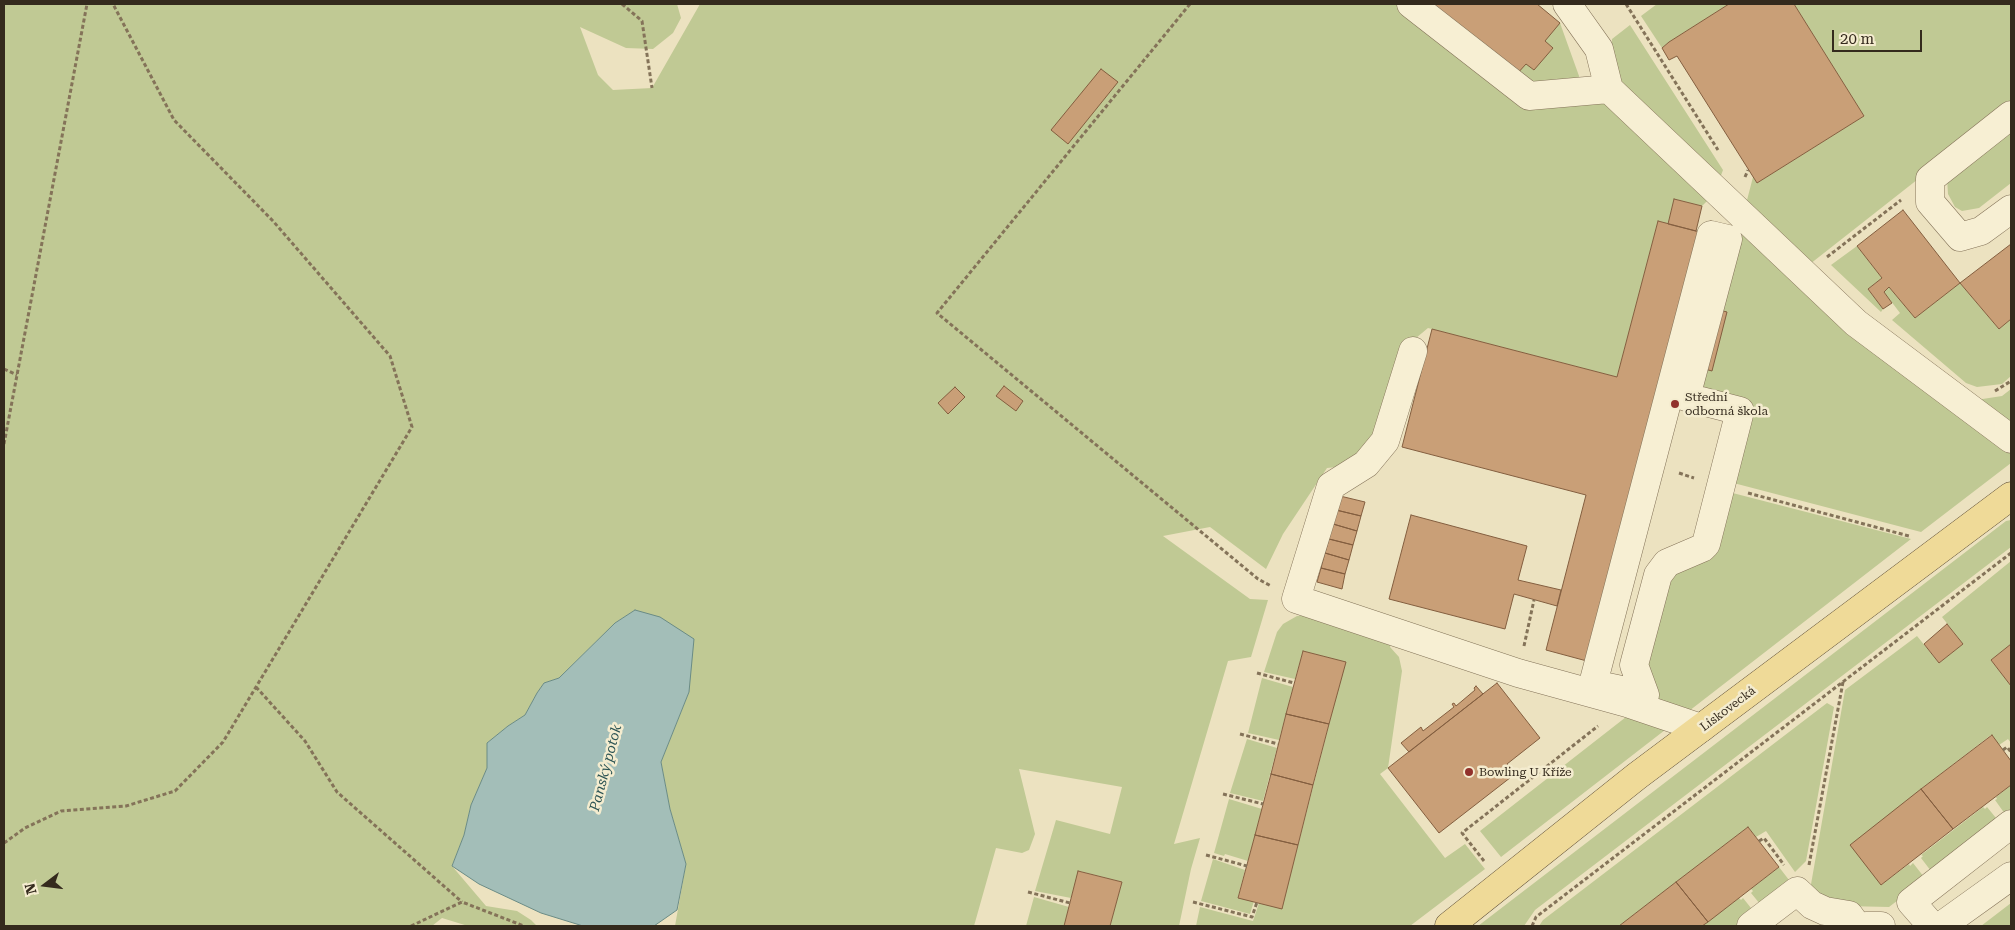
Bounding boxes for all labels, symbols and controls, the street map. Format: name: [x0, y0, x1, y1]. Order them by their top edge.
scale bar: [1835, 20, 1925, 52]
text: 20 m: [1840, 30, 1874, 48]
place label: Střední odborná škola: [1685, 390, 1768, 418]
marker: Střední odborná škola: [1669, 398, 1681, 410]
street label: Lískovecká: [1698, 684, 1758, 734]
water label: Panský potok: [586, 723, 626, 813]
place label: Bowling U Kříže: [1479, 765, 1572, 779]
marker: Bowling U Kříže: [1463, 766, 1475, 778]
north arrow: [20, 860, 70, 910]
text: N: [21, 882, 40, 896]

